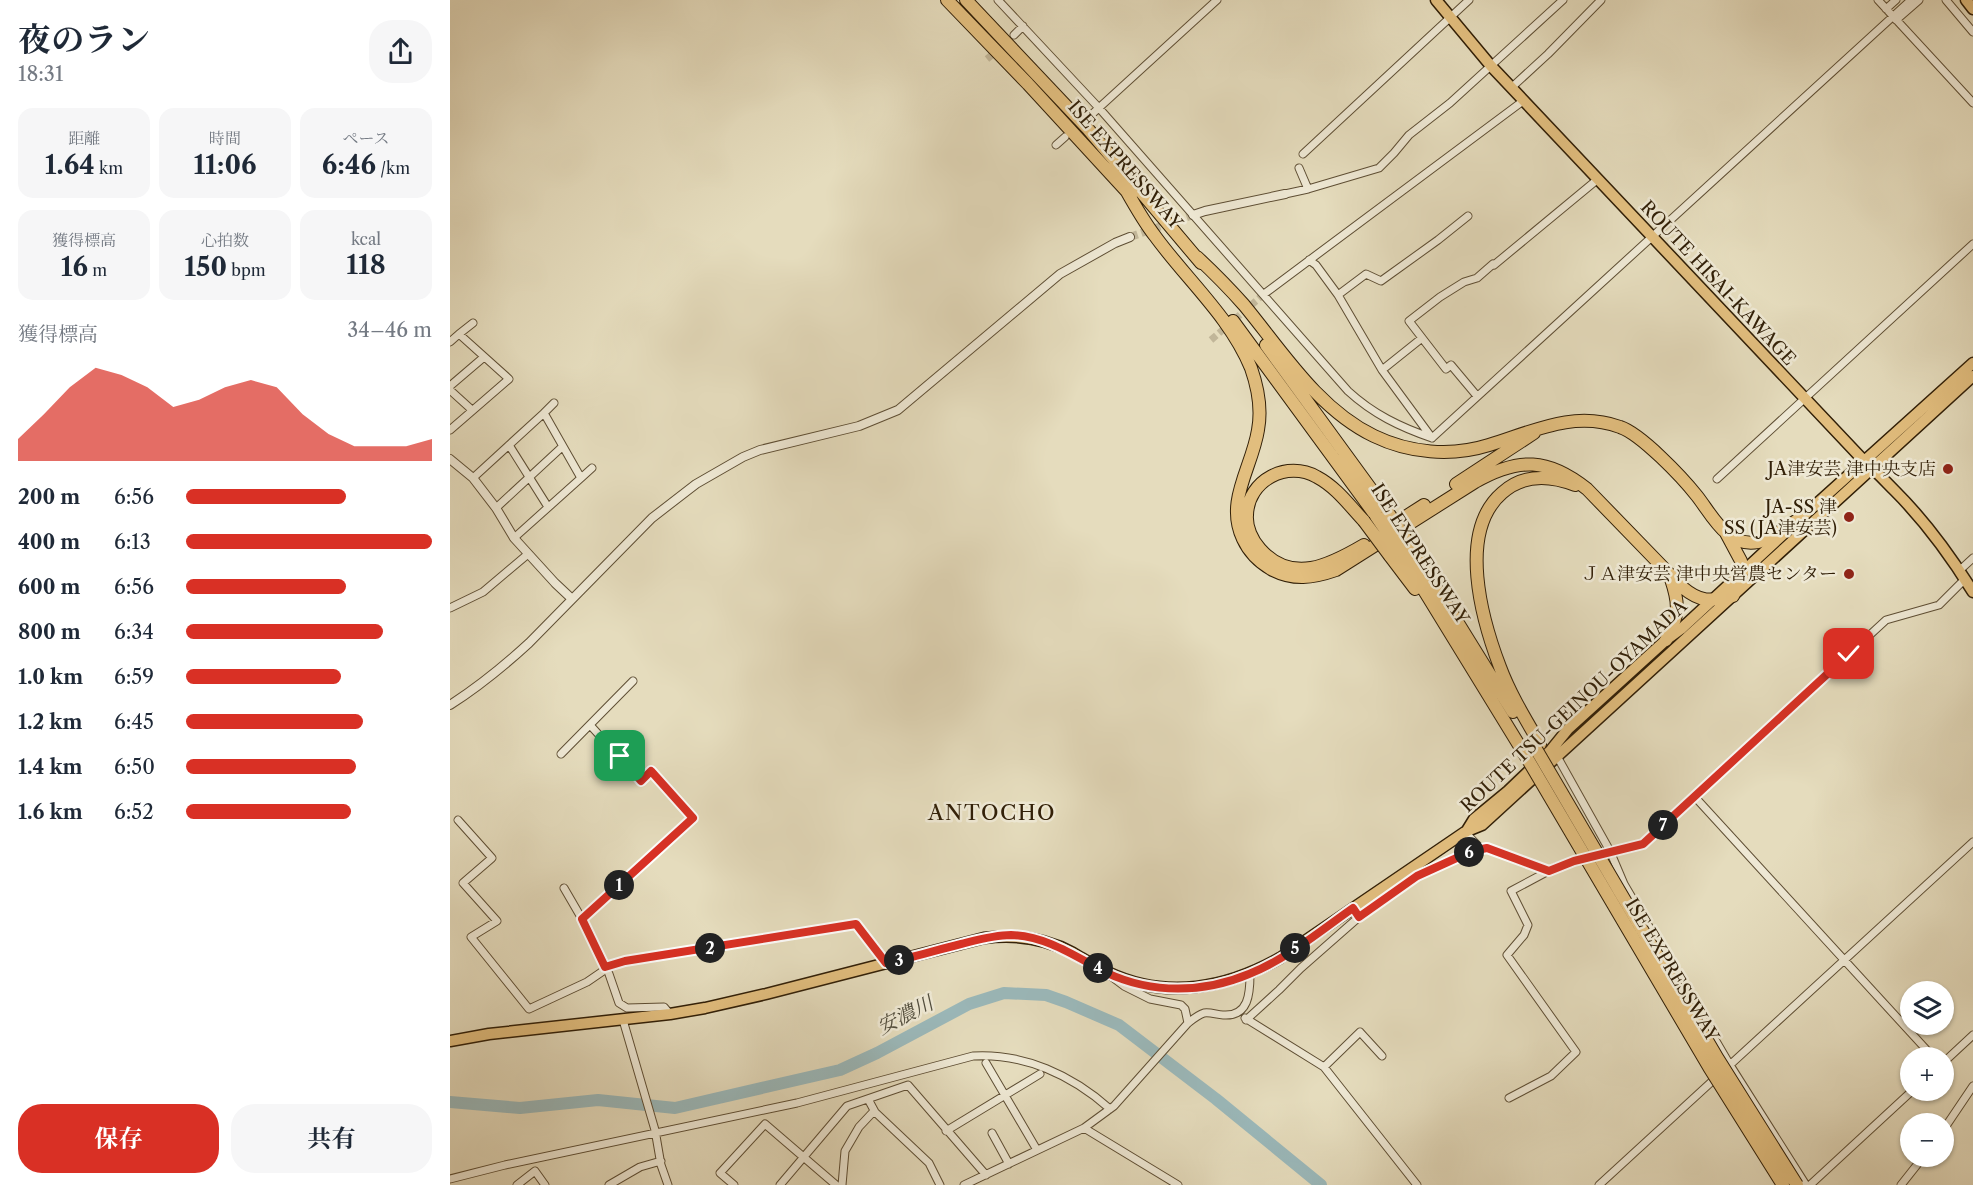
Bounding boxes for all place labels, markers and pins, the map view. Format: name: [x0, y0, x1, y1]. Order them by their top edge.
place label: JA津安芸 津中央支店: [1764, 458, 1936, 480]
marker: JA津安芸 津中央支店: [1941, 462, 1955, 476]
place label: JA-SS 津 SS (JA津安芸): [1724, 496, 1837, 539]
marker: JA-SS 津 SS (JA津安芸): [1842, 510, 1856, 524]
place label: ＪＡ津安芸 津中央営農センター: [1581, 563, 1837, 585]
marker: ＪＡ津安芸 津中央営農センター: [1842, 567, 1856, 581]
pin: [1823, 628, 1874, 679]
pin: [594, 730, 645, 781]
pin: 7: [1648, 810, 1678, 840]
pin: 6: [1454, 837, 1484, 867]
pin: 1: [604, 870, 634, 900]
pin: 2: [695, 933, 725, 963]
pin: 5: [1280, 933, 1310, 963]
pin: 3: [884, 945, 914, 975]
pin: 4: [1083, 953, 1113, 983]

